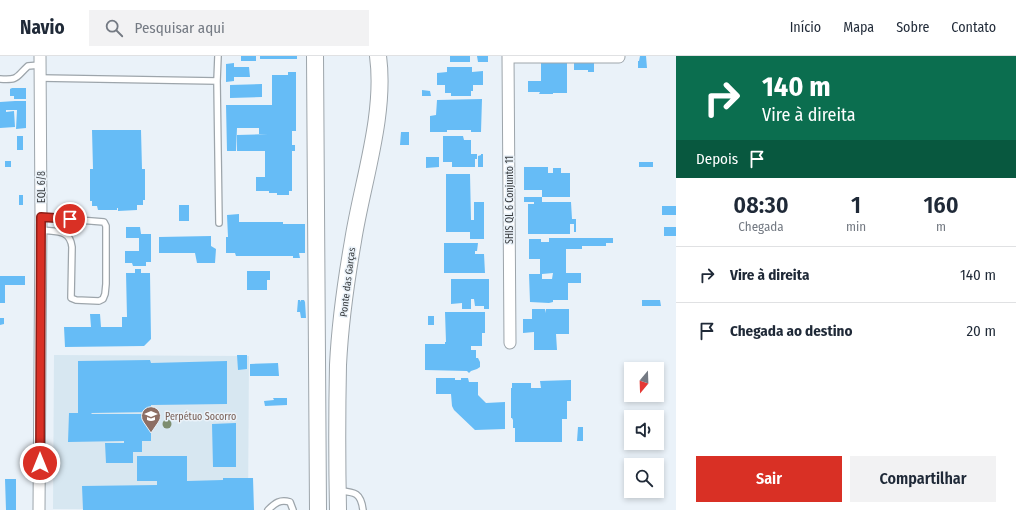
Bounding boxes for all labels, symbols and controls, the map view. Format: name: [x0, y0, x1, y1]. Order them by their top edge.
search box: [89, 10, 369, 46]
text: Navio: [20, 16, 65, 39]
icon: search: [103, 17, 125, 39]
text: Pesquisar aqui: [135, 19, 225, 37]
text: Início: [790, 19, 821, 36]
text: Mapa: [843, 19, 874, 36]
text: Sobre: [896, 19, 929, 36]
text: Contato: [951, 19, 996, 36]
text: 140 m: [762, 70, 831, 103]
icon: right: [696, 72, 748, 124]
text: Vire à direita: [762, 104, 856, 126]
icon: arrive: [746, 148, 768, 170]
text: Depois: [696, 150, 738, 168]
street label: SHIS QL 6 Conjunto 11: [504, 156, 516, 244]
street label: EQL 6/8: [36, 171, 48, 203]
text: 08:30: [733, 191, 789, 219]
text: 1: [851, 191, 861, 219]
text: 160: [923, 191, 959, 219]
pin: [53, 202, 87, 236]
icon: arrive: [59, 208, 81, 230]
text: Chegada: [738, 219, 784, 234]
text: min: [846, 219, 866, 234]
text: m: [936, 219, 946, 234]
street label: Ponte das Garças: [338, 247, 358, 317]
icon: right: [696, 264, 718, 286]
text: Vire à direita: [730, 266, 809, 284]
text: 140 m: [960, 266, 996, 284]
icon: arrive: [696, 320, 718, 342]
text: Chegada ao destino: [730, 322, 852, 340]
text: 20 m: [967, 322, 996, 340]
north arrow: [624, 362, 664, 402]
map controls: [624, 362, 664, 498]
school or university icon: Perpétuo Socorro: [140, 405, 162, 433]
button: sound: [624, 410, 664, 450]
place label: Perpétuo Socorro: [165, 411, 236, 423]
position arrow: [19, 442, 61, 484]
button: Sair: [696, 456, 842, 502]
button: Compartilhar: [850, 456, 996, 502]
button: search: [624, 458, 664, 498]

